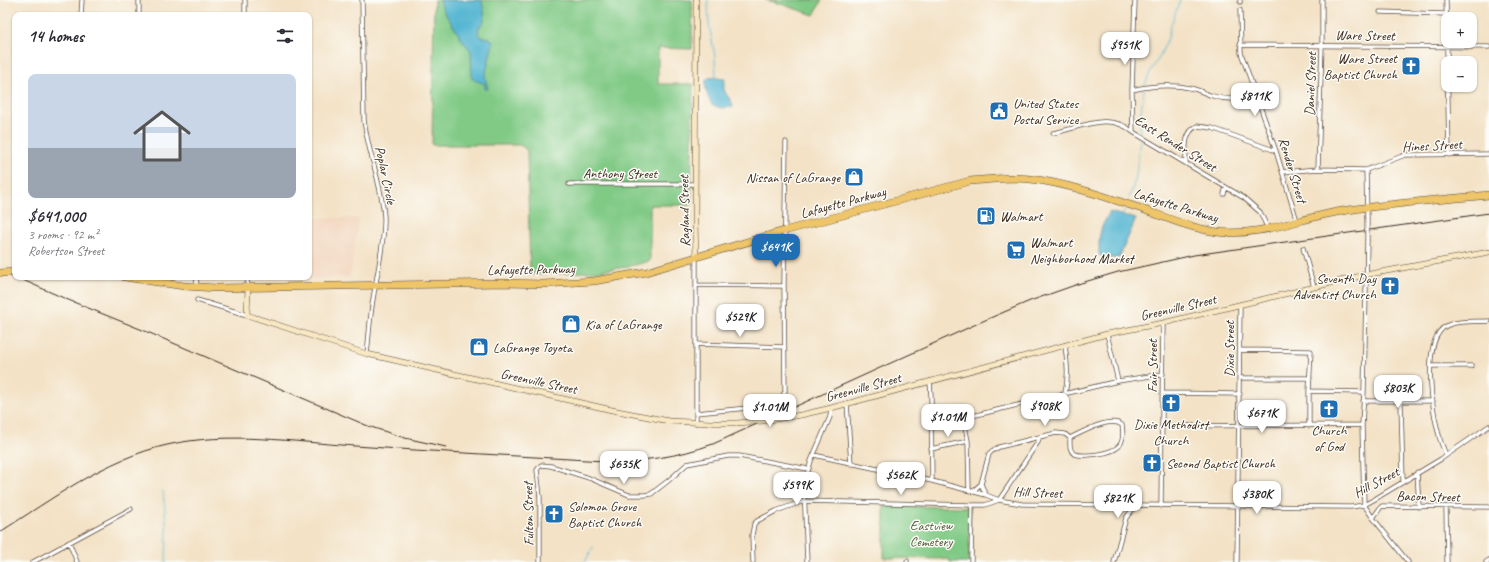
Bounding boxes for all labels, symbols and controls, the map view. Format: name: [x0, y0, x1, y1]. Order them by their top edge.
map controls: [1441, 12, 1477, 92]
button: +: [1441, 12, 1477, 48]
icon: filters: [274, 25, 296, 47]
text: 14 homes: [28, 26, 84, 47]
street label: Ware Street: [1335, 26, 1396, 45]
pin: $951K: [1097, 32, 1153, 66]
text: $951K: [1110, 37, 1140, 53]
place label: Ware Street Baptist Church: [1324, 50, 1398, 83]
street label: Daniel Street: [1301, 51, 1320, 116]
church icon: Ware Street Baptist Church: [1400, 55, 1422, 77]
button: −: [1441, 56, 1477, 92]
pin: $811K: [1227, 83, 1283, 117]
text: $811K: [1240, 88, 1270, 104]
place label: United States Postal Service: [1013, 95, 1080, 128]
icon: home: [126, 100, 198, 172]
public building icon: United States Postal Service: [988, 100, 1010, 122]
street label: East Render Street: [1132, 112, 1221, 176]
street label: Hines Street: [1402, 135, 1464, 156]
street label: Render Street: [1275, 136, 1311, 207]
street label: Poplar Circle: [371, 145, 400, 207]
street label: Anthony Street: [583, 165, 658, 182]
shop icon: Nissan of LaGrange: [843, 166, 865, 188]
place label: Nissan of LaGrange: [746, 169, 841, 186]
street label: Ragland Street: [675, 174, 694, 247]
street label: Lafayette Parkway: [799, 183, 889, 222]
street label: Lafayette Parkway: [1131, 185, 1221, 227]
fuel station icon: Walmart: [975, 205, 997, 227]
text: $641,000: [28, 206, 85, 227]
place label: Walmart: [1000, 208, 1044, 225]
text: 3 rooms · 92 m²: [28, 227, 98, 243]
pin: $641K: [748, 234, 804, 268]
place label: Walmart Neighborhood Market: [1030, 234, 1136, 267]
text: $641K: [761, 239, 791, 255]
supermarket icon: Walmart Neighborhood Market: [1005, 239, 1027, 261]
text: Robertson Street: [28, 243, 104, 259]
street label: Lafayette Parkway: [487, 260, 576, 279]
place label: Seventh Day Adventist Church: [1293, 270, 1377, 303]
church icon: Seventh Day Adventist Church: [1379, 275, 1401, 297]
street label: Greenville Street: [1138, 290, 1219, 324]
pin: $529K: [712, 304, 768, 338]
text: $529K: [725, 309, 755, 325]
shop icon: Kia of LaGrange: [560, 313, 582, 335]
place label: Kia of LaGrange: [585, 316, 663, 333]
street label: Dixie Street: [1221, 319, 1238, 377]
shop icon: LaGrange Toyota: [468, 336, 490, 358]
street label: Fair Street: [1144, 338, 1161, 393]
place label: LaGrange Toyota: [493, 339, 573, 356]
street label: Greenville Street: [499, 365, 580, 398]
street label: Greenville Street: [824, 369, 904, 406]
pin: $803K: [1370, 375, 1426, 409]
text: $803K: [1383, 380, 1413, 396]
church icon: Dixie Methodist Church: [1160, 392, 1182, 414]
pin: $908K: [1017, 393, 1073, 427]
pin: $1.01M: [737, 394, 803, 428]
text: $908K: [1030, 398, 1060, 414]
church icon: Church of God: [1318, 398, 1340, 420]
text: $1.01M: [752, 399, 788, 415]
pin: $671K: [1234, 400, 1290, 434]
pin: $1.01M: [915, 404, 981, 438]
text: $671K: [1247, 405, 1277, 421]
text: $1.01M: [930, 409, 966, 425]
place label: Dixie Methodist Church: [1134, 416, 1211, 449]
place label: Church of God: [1311, 422, 1348, 455]
pin: $635K: [596, 451, 652, 485]
church icon: Second Baptist Church: [1141, 452, 1163, 474]
place label: Second Baptist Church: [1166, 455, 1276, 472]
text: $635K: [609, 456, 639, 472]
pin: $562K: [873, 462, 929, 496]
street label: Hill Street: [1351, 463, 1403, 501]
text: $562K: [886, 467, 916, 483]
pin: $599K: [769, 472, 825, 506]
text: $599K: [782, 477, 812, 493]
street label: Fulton Street: [519, 480, 538, 546]
pin: $380K: [1229, 481, 1285, 515]
street label: Hill Street: [1013, 483, 1064, 502]
pin: $821K: [1090, 485, 1146, 519]
text: $380K: [1242, 486, 1272, 502]
street label: Bacon Street: [1396, 487, 1461, 506]
text: $821K: [1103, 490, 1133, 506]
place label: Solomon Grove Baptist Church: [568, 498, 642, 531]
church icon: Solomon Grove Baptist Church: [543, 503, 565, 525]
park label: Eastview Cemetery: [910, 517, 954, 550]

